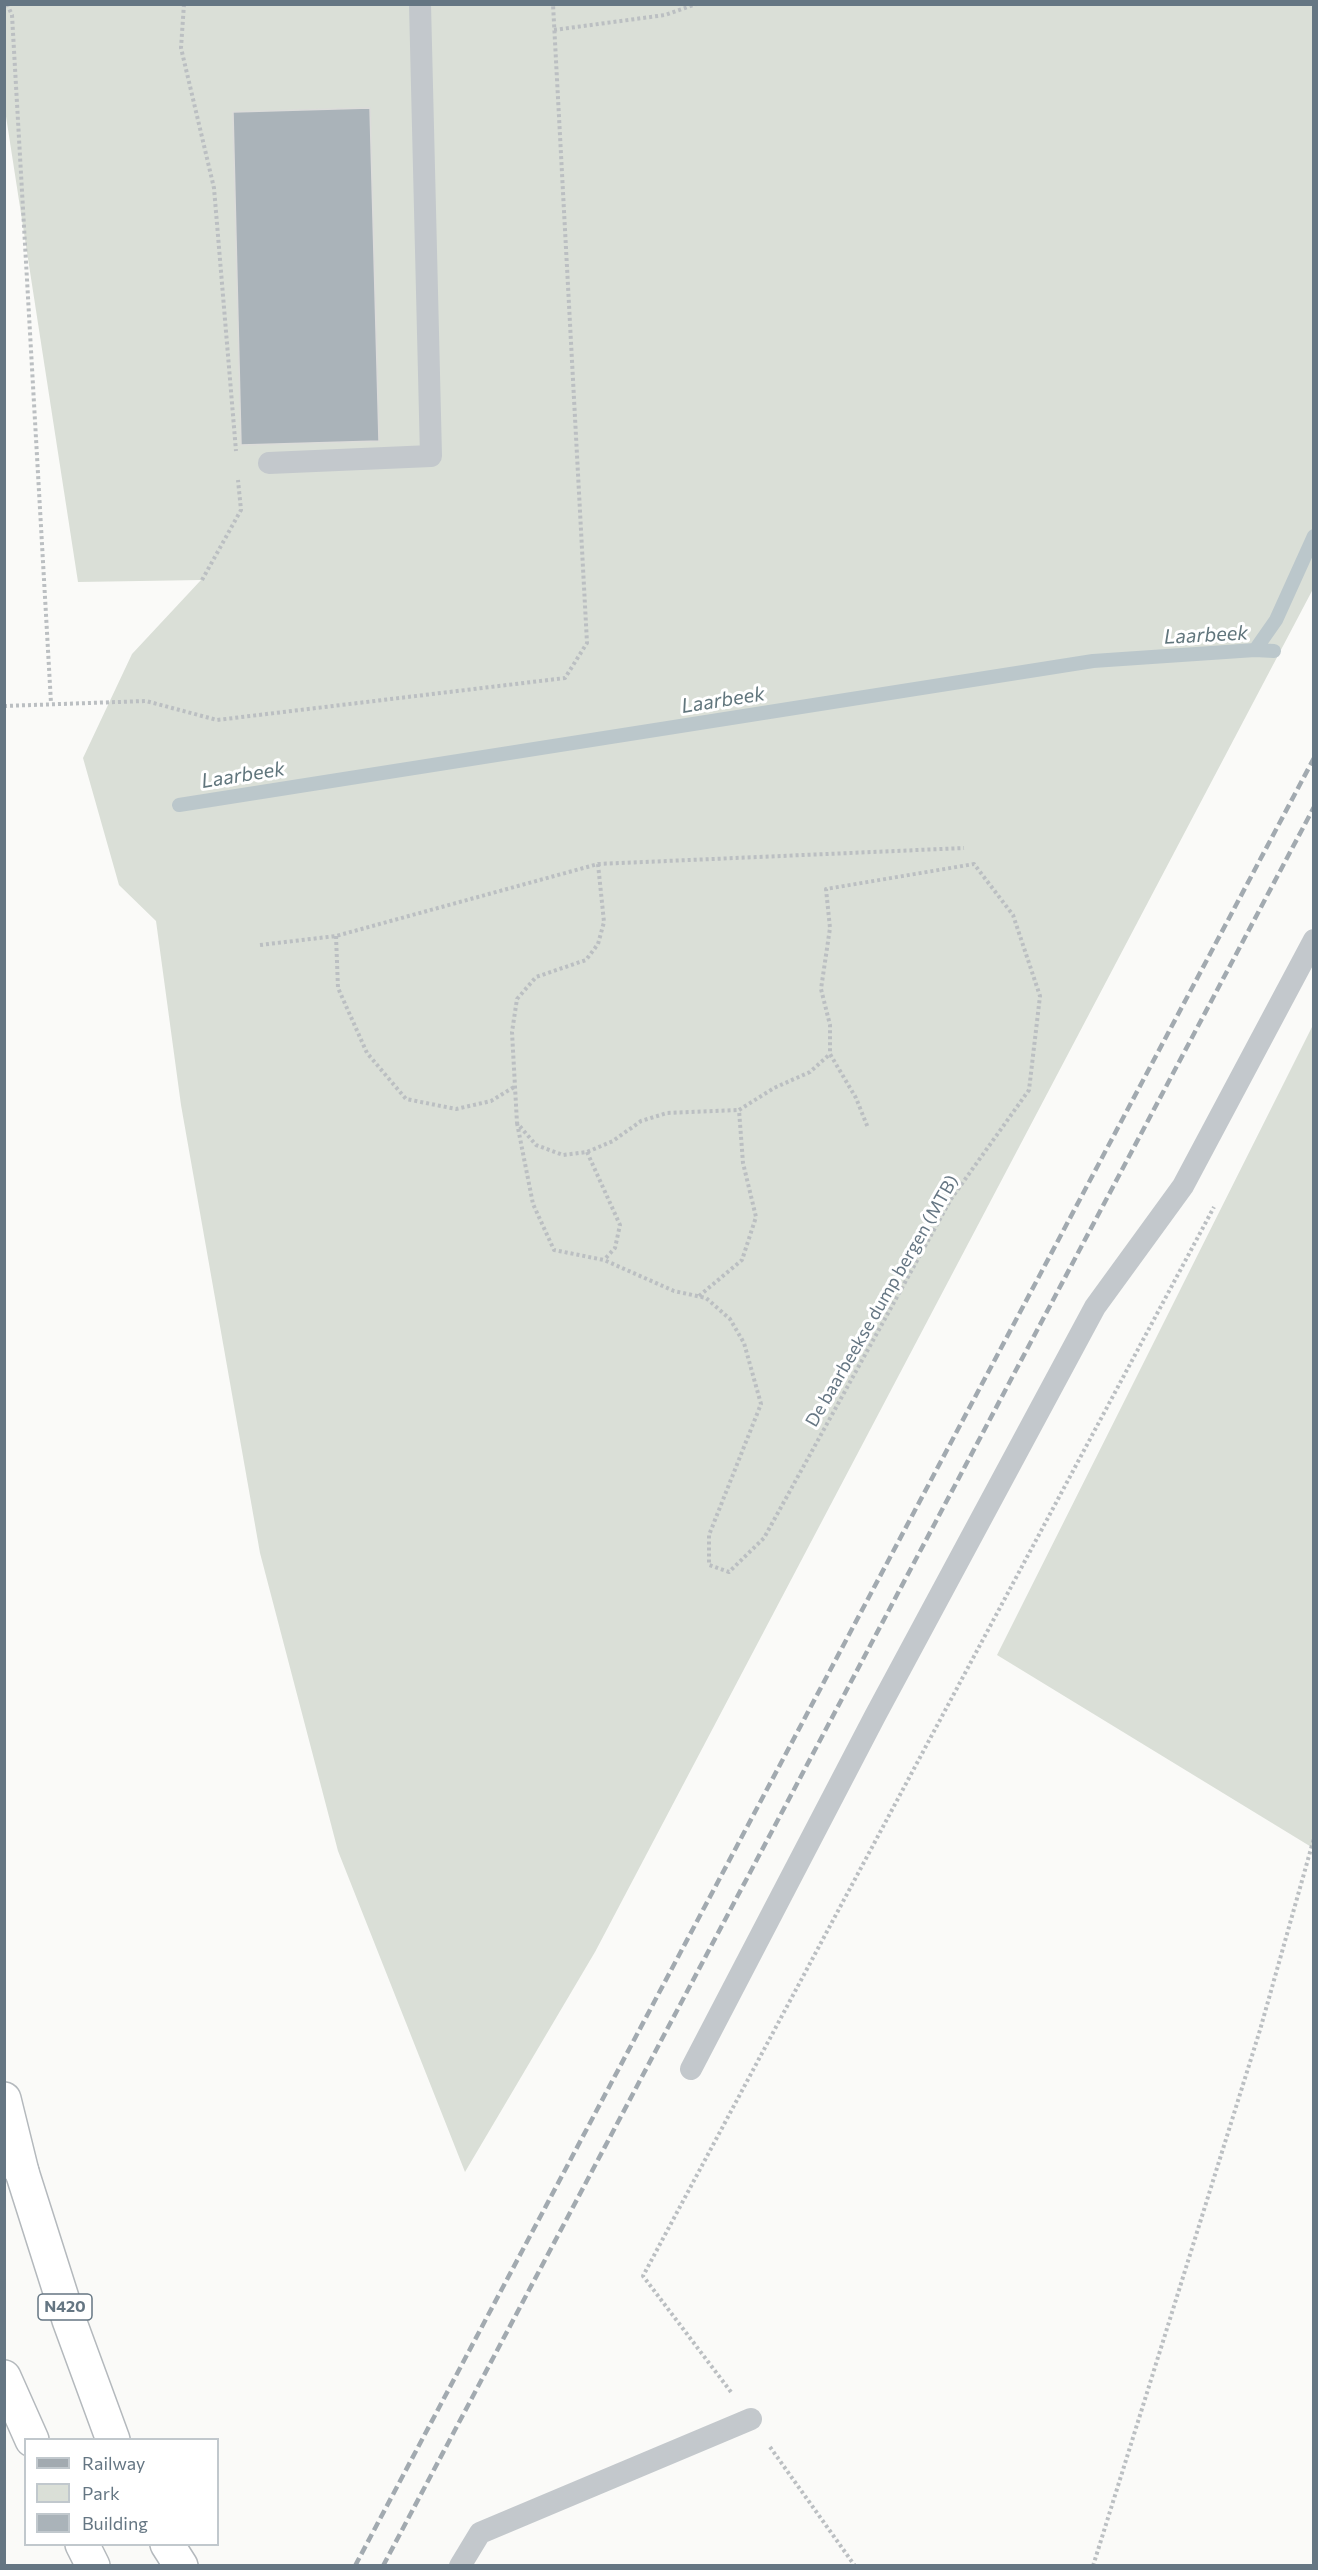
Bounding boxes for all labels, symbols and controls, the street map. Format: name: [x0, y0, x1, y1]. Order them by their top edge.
water label: Laarbeek: [1163, 621, 1249, 649]
water label: Laarbeek: [680, 682, 766, 718]
water label: Laarbeek: [200, 757, 286, 793]
street label: De baarbeekse dump bergen (MTB): [801, 1171, 963, 1431]
road number: N420: [38, 2294, 92, 2320]
legend: [24, 2438, 219, 2546]
text: Railway: [82, 2452, 145, 2474]
text: Park: [82, 2482, 120, 2504]
text: Building: [82, 2512, 148, 2534]

